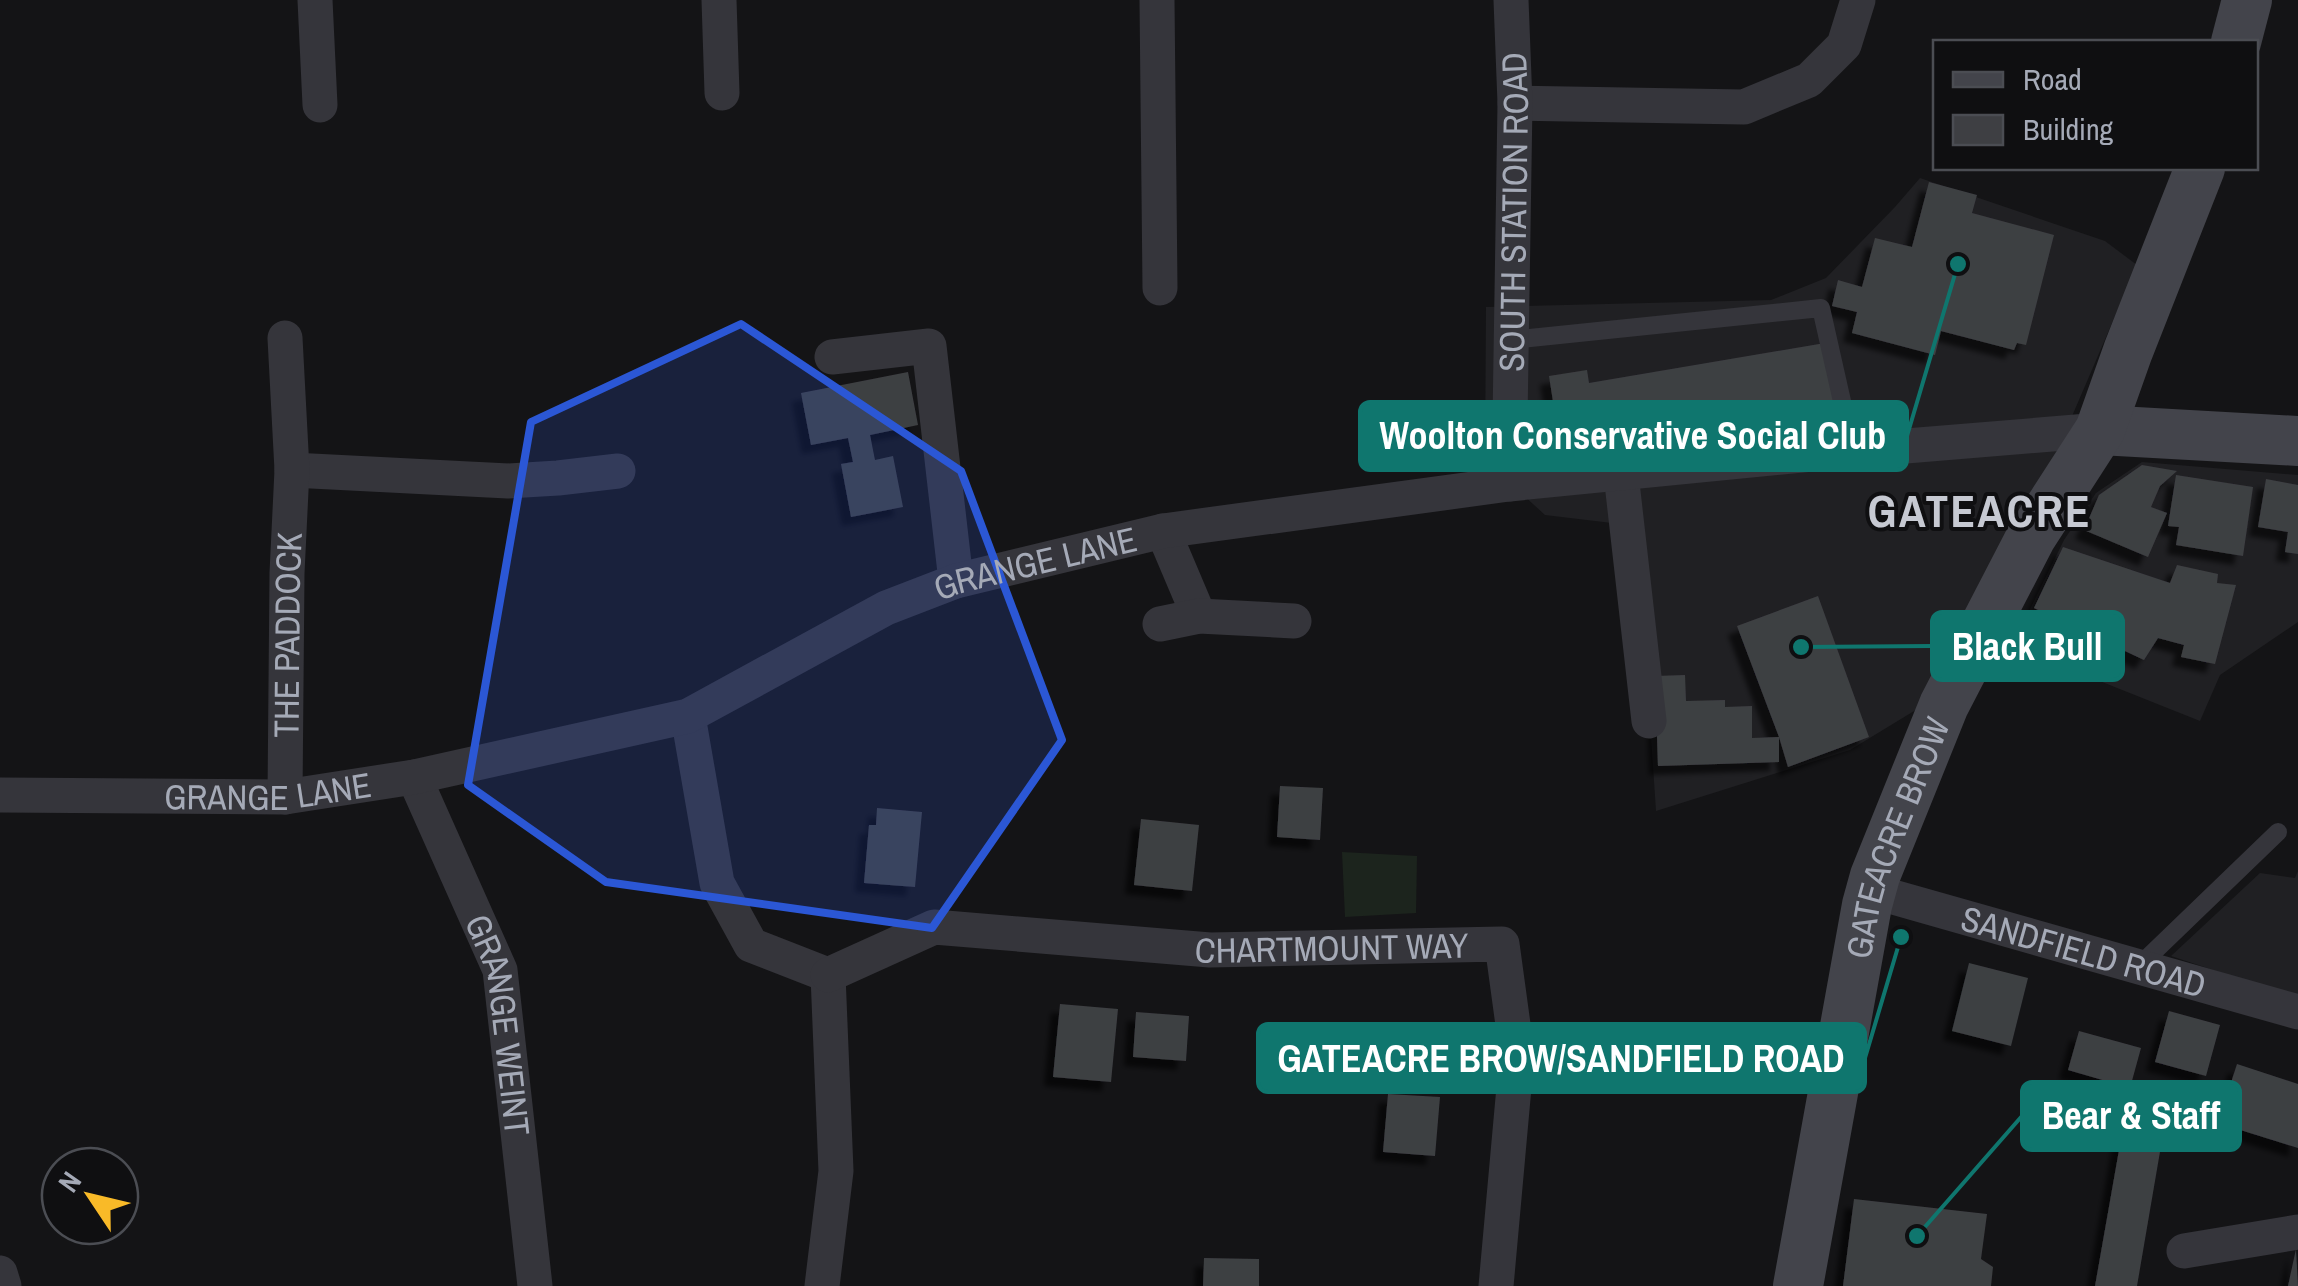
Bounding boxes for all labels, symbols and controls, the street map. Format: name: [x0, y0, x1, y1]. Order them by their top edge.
legend: [1933, 40, 2258, 170]
street label: SOUTH STATION ROAD: [1487, 51, 1539, 372]
text: Road: [2023, 59, 2082, 99]
text: Building: [2023, 109, 2114, 149]
callout: Woolton Conservative Social Club: [1360, 402, 1907, 470]
text: Woolton Conservative Social Club: [1380, 410, 1886, 461]
district label: GATEACRE: [1868, 480, 2092, 541]
street label: GRANGE LANE: [926, 515, 1141, 611]
street label: THE PADDOCK: [262, 531, 312, 738]
callout: Black Bull: [1932, 612, 2123, 680]
text: Black Bull: [1952, 621, 2102, 672]
street label: GATEACRE BROW: [1834, 710, 1960, 962]
street label: GRANGE LANE: [164, 760, 374, 821]
street label: SANDFIELD ROAD: [1956, 894, 2211, 1008]
street label: GRANGE WEINT: [455, 907, 542, 1138]
street label: CHARTMOUNT WAY: [1193, 921, 1469, 974]
callout: GATEACRE BROW/SANDFIELD ROAD: [1258, 1024, 1865, 1092]
text: GATEACRE BROW/SANDFIELD ROAD: [1277, 1033, 1845, 1084]
callout: Bear & Staff: [2022, 1082, 2240, 1150]
text: Bear & Staff: [2042, 1090, 2220, 1141]
north arrow: [40, 1146, 140, 1246]
text: N: [49, 1164, 90, 1199]

